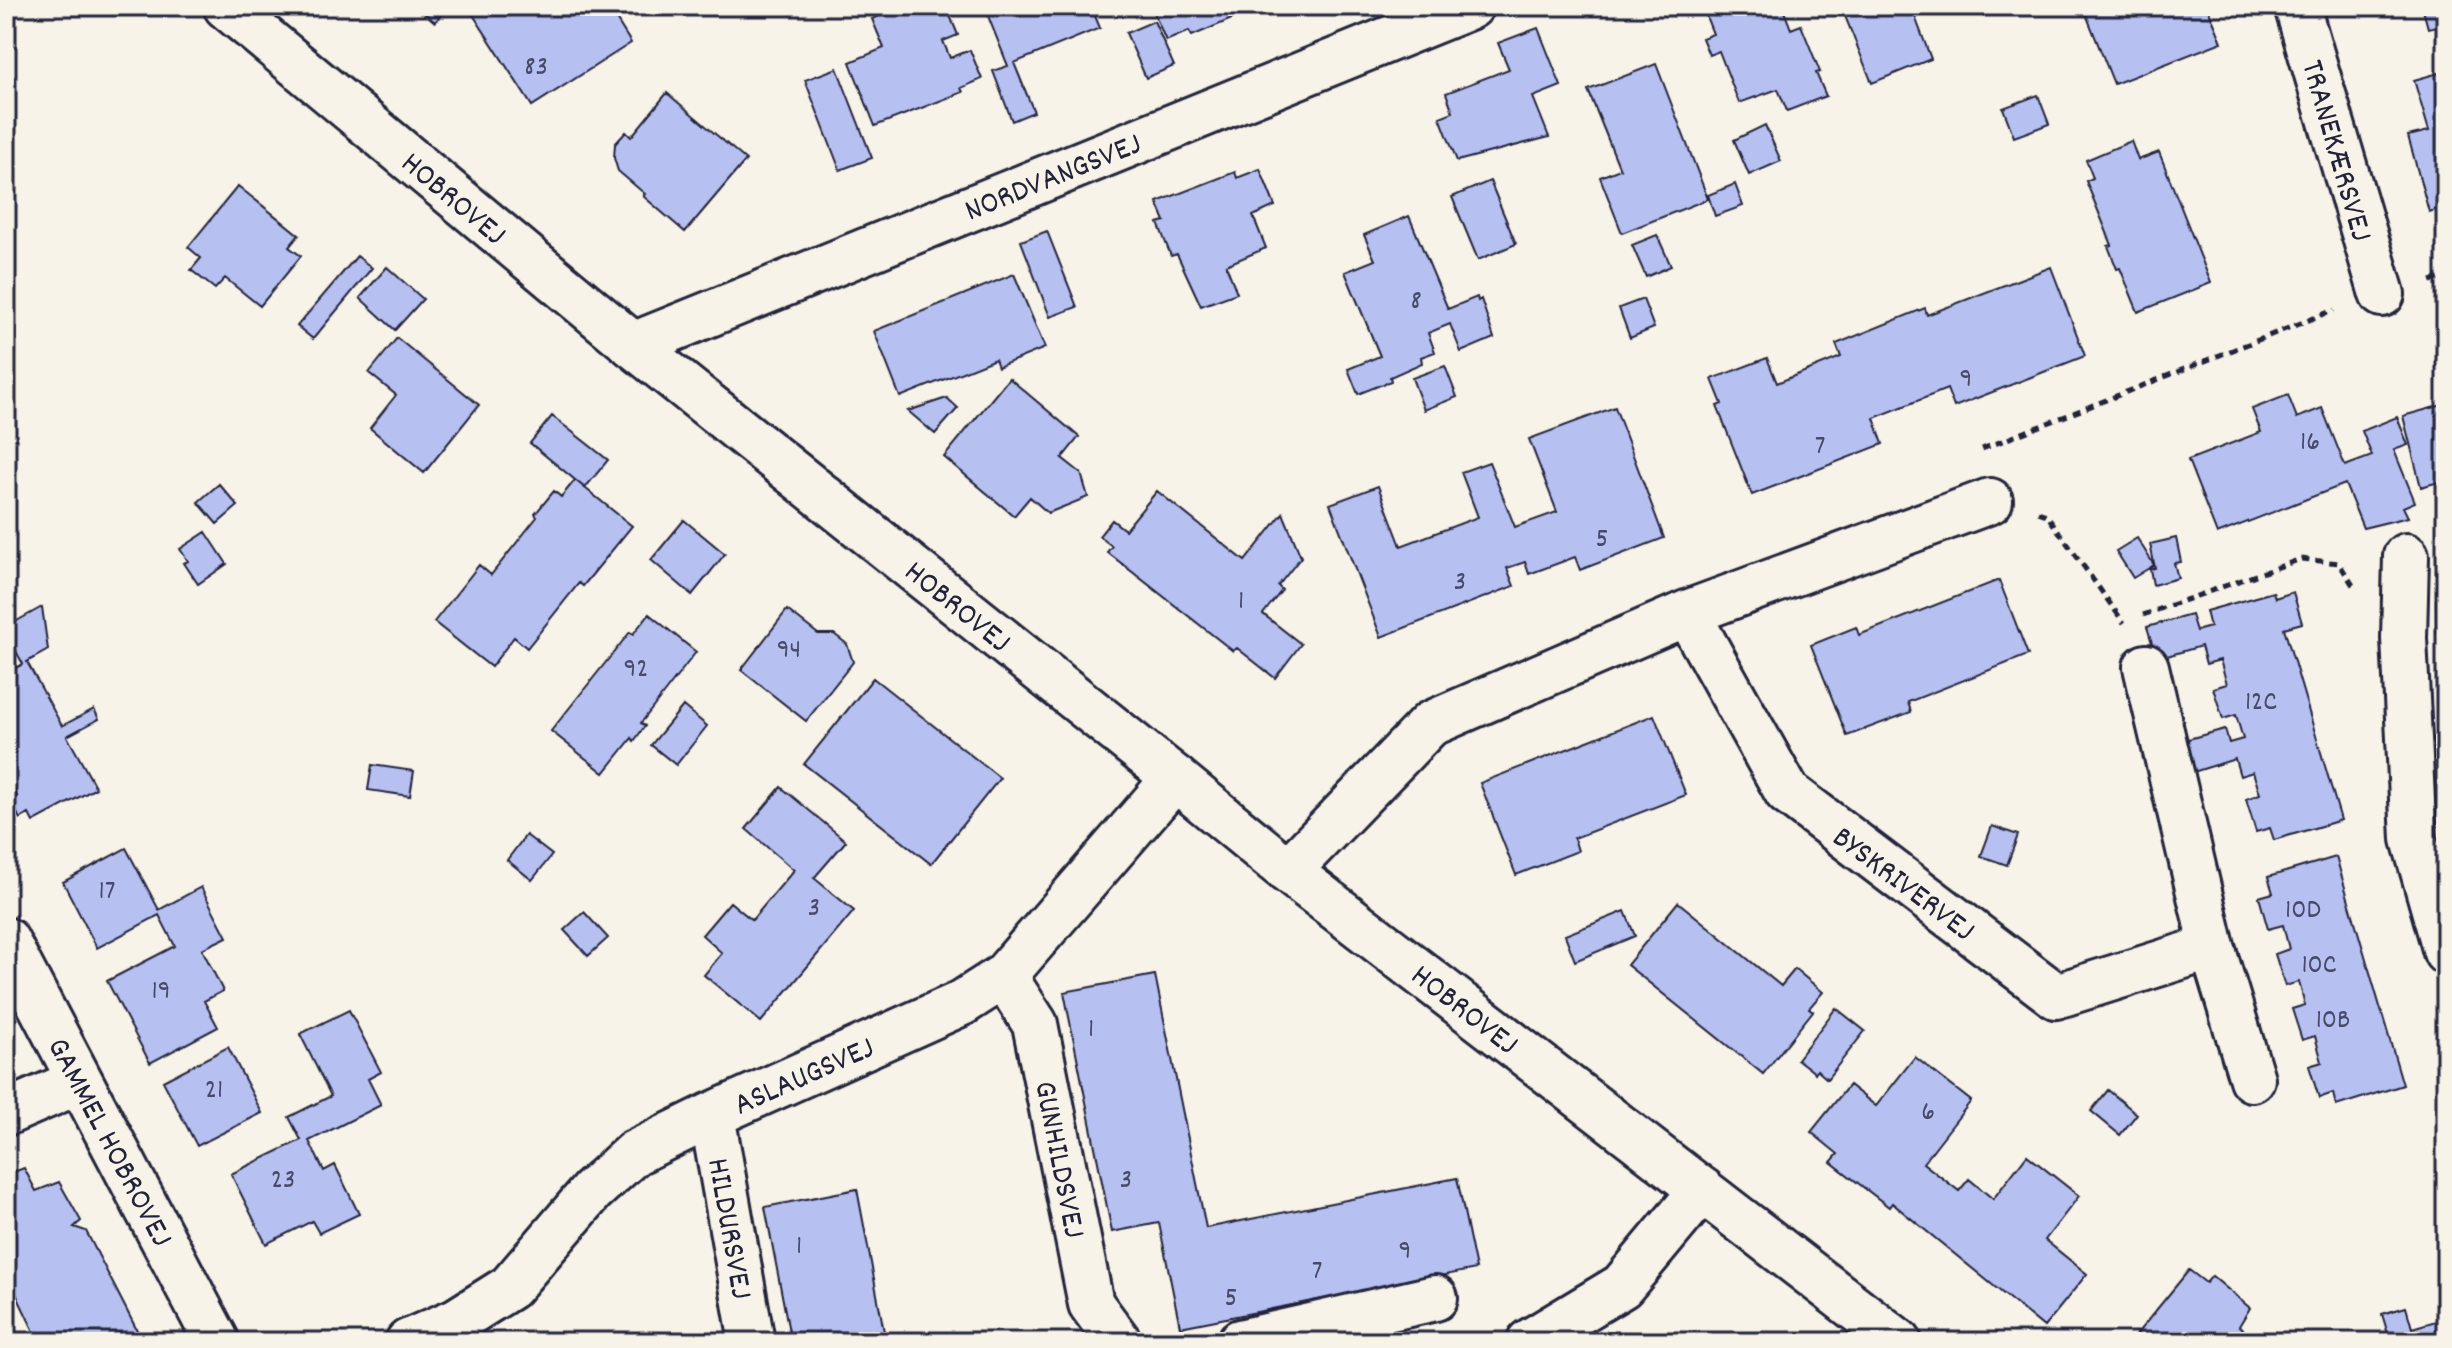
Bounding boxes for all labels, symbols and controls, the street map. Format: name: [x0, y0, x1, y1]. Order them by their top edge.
house number: 83: [524, 49, 548, 89]
street label: TRANEKÆRSVEJ: [2286, 55, 2382, 247]
street label: NORDVANGSVEJ: [959, 123, 1149, 236]
street label: HOBROVEJ: [389, 143, 515, 259]
house number: 8: [1410, 283, 1422, 323]
house number: 9: [1960, 361, 1972, 401]
house number: 16: [2300, 424, 2320, 464]
house number: 7: [1815, 428, 1825, 468]
house number: 5: [1596, 521, 1608, 561]
street label: HOBROVEJ: [893, 552, 1019, 666]
house number: 3: [1454, 564, 1466, 604]
house number: 1: [1238, 583, 1244, 623]
house number: 94: [777, 632, 801, 672]
house number: 92: [623, 651, 649, 691]
house number: 12C: [2245, 684, 2277, 724]
street label: BYSKRIVERVEJ: [1821, 817, 1983, 955]
house number: 17: [99, 873, 115, 913]
house number: 3: [808, 890, 820, 930]
house number: 10D: [2285, 892, 2321, 932]
house number: 10C: [2301, 947, 2337, 987]
street label: HOBROVEJ: [1399, 955, 1527, 1069]
house number: 19: [152, 973, 170, 1013]
house number: 10B: [2316, 1002, 2350, 1042]
house number: 1: [1088, 1011, 1094, 1051]
street label: ASLAUGSVEJ: [727, 1027, 883, 1130]
street label: GAMMEL HOBROVEJ: [33, 1030, 182, 1256]
house number: 21: [205, 1072, 223, 1112]
street label: GUNHILDSVEJ: [1019, 1078, 1095, 1242]
house number: 6: [1921, 1094, 1935, 1134]
street label: HILDURSVEJ: [692, 1155, 762, 1303]
house number: 23: [271, 1162, 295, 1202]
house number: 3: [1120, 1162, 1132, 1202]
house number: 1: [796, 1228, 802, 1268]
house number: 9: [1399, 1233, 1411, 1273]
house number: 7: [1312, 1253, 1322, 1293]
house number: 5: [1225, 1280, 1237, 1320]

